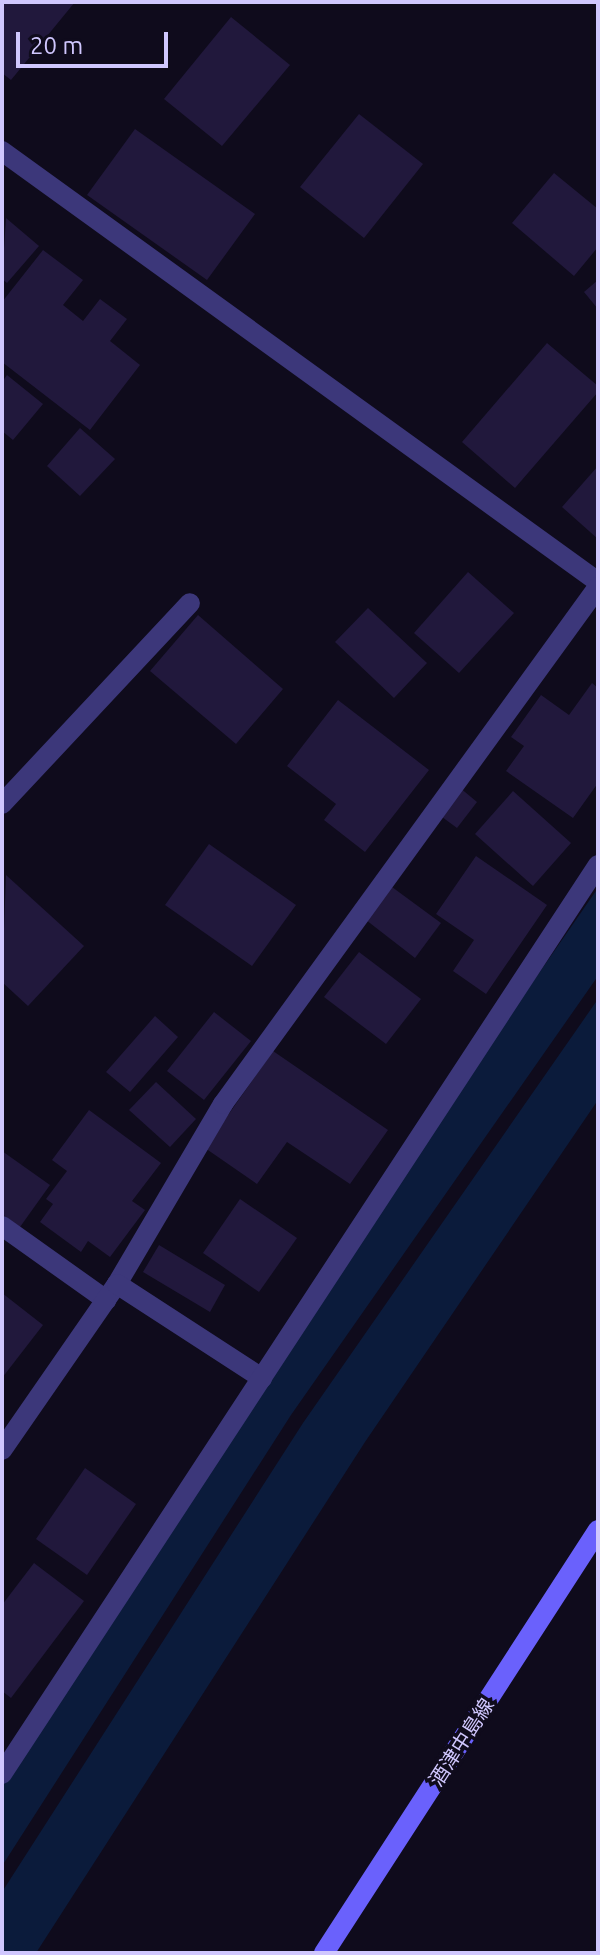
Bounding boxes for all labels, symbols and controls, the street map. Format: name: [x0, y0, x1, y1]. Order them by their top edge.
scale bar: [20, 16, 172, 66]
text: 20 m: [30, 32, 83, 59]
street label: 酒津中島線: [424, 1694, 498, 1790]

